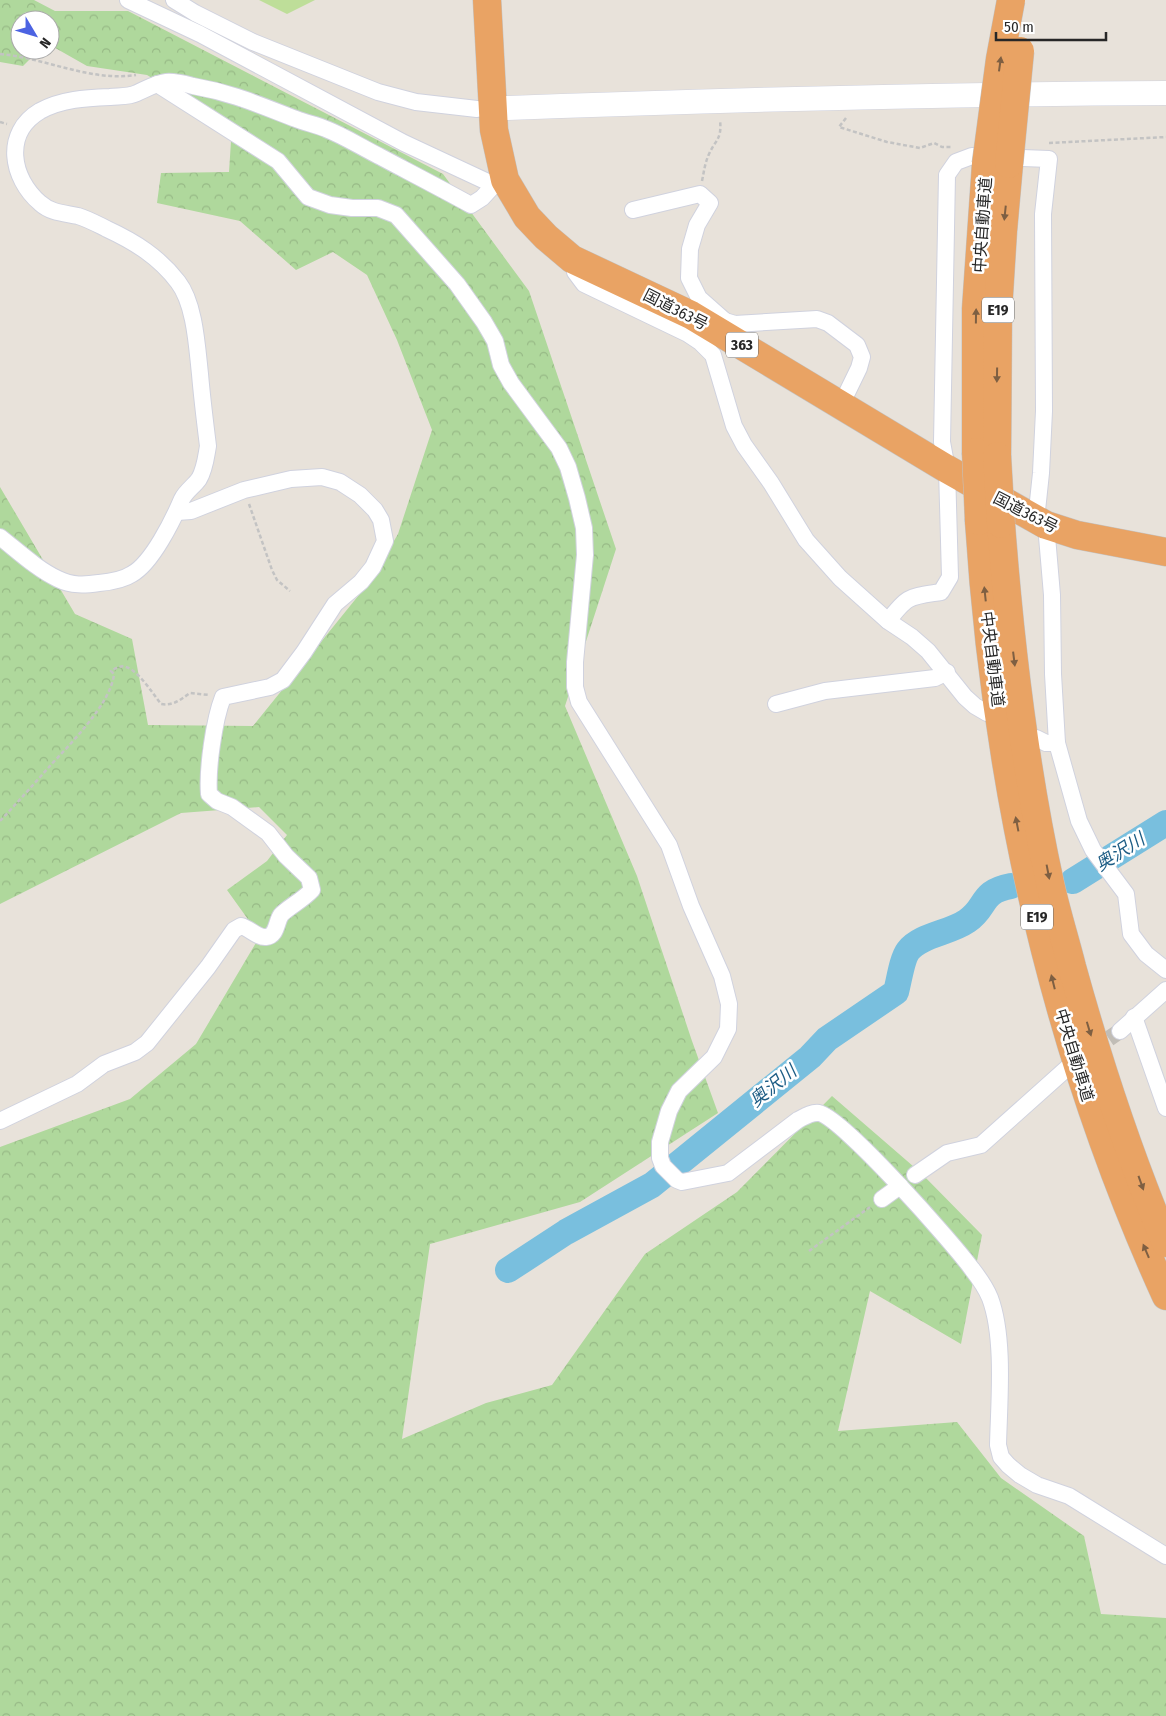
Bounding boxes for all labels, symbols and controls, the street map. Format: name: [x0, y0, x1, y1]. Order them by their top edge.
north arrow: [10, 10, 60, 60]
scale bar: [996, 10, 1106, 42]
text: 50 m: [1004, 18, 1034, 36]
text: N: [36, 34, 54, 51]
one-way arrow: [996, 56, 1004, 72]
street label: 中央自動車道: [970, 176, 995, 274]
one-way arrow: [1001, 205, 1009, 221]
street label: 国道363号: [640, 285, 711, 334]
road number: E19: [982, 298, 1014, 322]
one-way arrow: [972, 308, 980, 324]
road number: 363: [726, 332, 758, 358]
one-way arrow: [993, 367, 1001, 383]
street label: 国道363号: [990, 488, 1061, 537]
one-way arrow: [981, 585, 989, 601]
street label: 中央自動車道: [977, 610, 1008, 708]
one-way arrow: [1010, 652, 1018, 668]
one-way arrow: [1013, 815, 1021, 831]
water label: 奥沢川: [1091, 827, 1150, 876]
one-way arrow: [1044, 864, 1052, 880]
road number: E19: [1021, 904, 1053, 930]
one-way arrow: [1049, 974, 1057, 989]
street label: 中央自動車道: [1051, 1006, 1098, 1104]
one-way arrow: [1086, 1021, 1094, 1036]
water label: 奥沢川: [745, 1059, 802, 1112]
one-way arrow: [1138, 1175, 1145, 1190]
one-way arrow: [1141, 1244, 1149, 1258]

